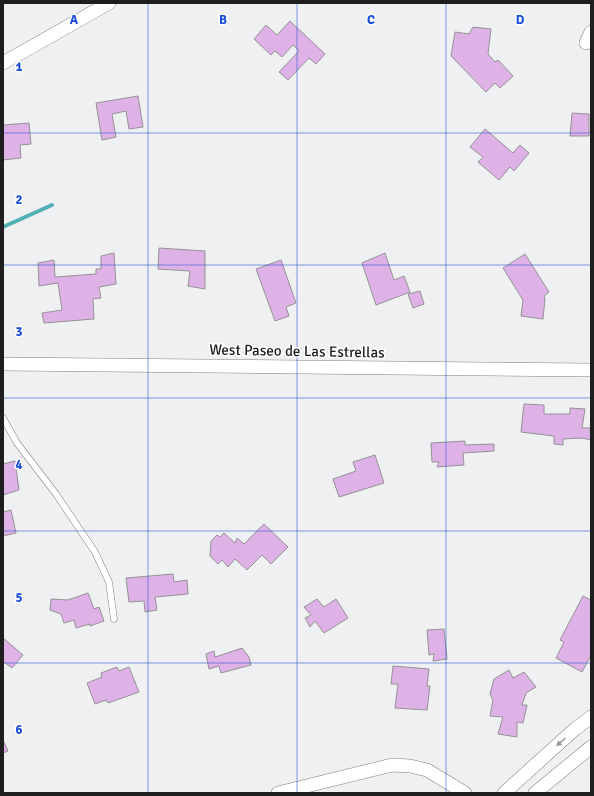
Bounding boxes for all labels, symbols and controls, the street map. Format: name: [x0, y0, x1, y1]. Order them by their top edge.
text: A: [70, 12, 79, 28]
text: B: [219, 12, 227, 28]
text: C: [367, 12, 375, 28]
text: D: [516, 12, 525, 28]
text: 1: [15, 59, 23, 75]
text: 2: [15, 192, 23, 208]
text: 3: [15, 324, 23, 340]
street label: West Paseo de Las Estrellas: [209, 340, 385, 362]
text: 4: [15, 457, 23, 473]
text: 5: [15, 590, 23, 606]
text: 6: [15, 722, 23, 738]
one-way arrow: [556, 737, 566, 746]

